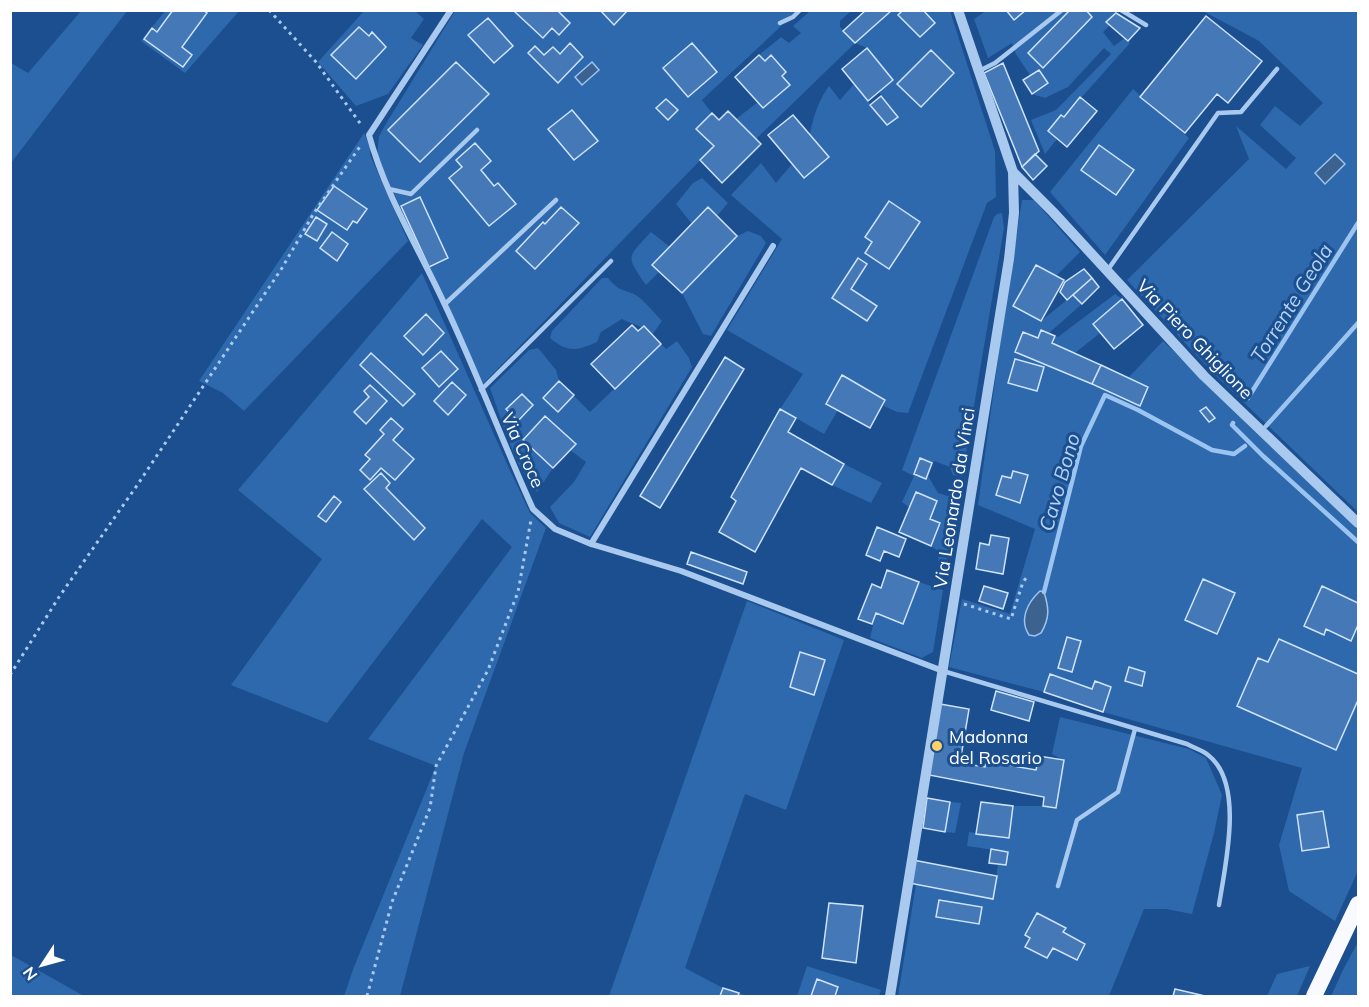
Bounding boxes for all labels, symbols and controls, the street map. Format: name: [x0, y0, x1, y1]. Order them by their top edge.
water label: Torrente Geola: [1244, 239, 1338, 367]
street label: Via Piero Ghiglione: [1132, 274, 1258, 404]
street label: Via Leonardo da Vinci: [928, 406, 980, 590]
street label: Via Croce: [496, 409, 550, 491]
water label: Cavo Bono: [1033, 430, 1085, 534]
place label: Madonna del Rosario: [949, 725, 1042, 769]
marker: Madonna del Rosario: [930, 739, 944, 753]
north arrow: [12, 935, 72, 995]
text: N: [18, 963, 42, 985]

